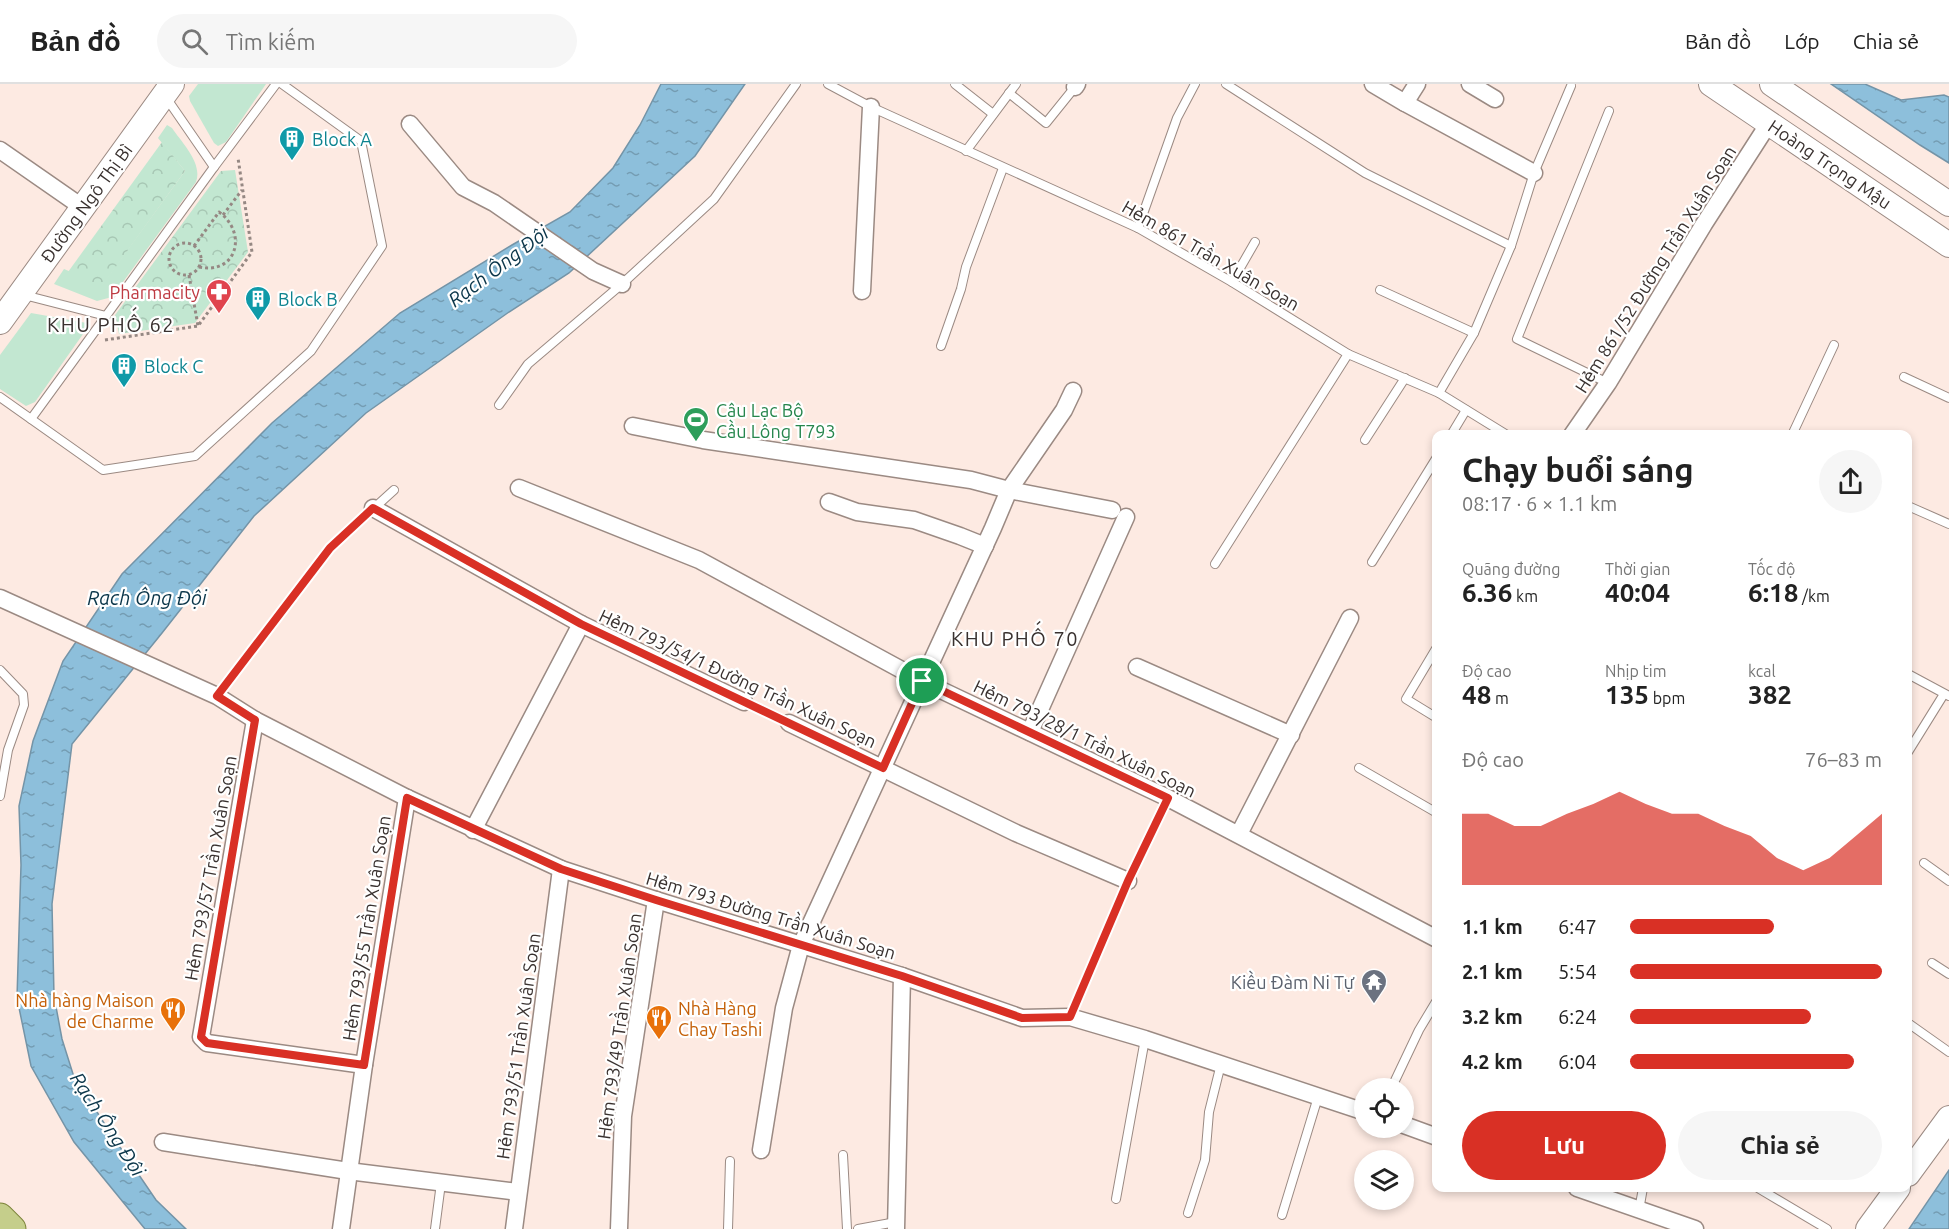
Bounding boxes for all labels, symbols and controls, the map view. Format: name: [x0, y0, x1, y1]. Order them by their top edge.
search box: [157, 14, 577, 68]
text: Bản đồ: [30, 25, 121, 56]
icon: search: [178, 25, 211, 58]
text: Tìm kiếm: [226, 29, 315, 54]
text: Bản đồ: [1685, 29, 1751, 53]
text: Lớp: [1784, 29, 1820, 53]
text: Chia sẻ: [1853, 29, 1919, 53]
street label: Hoàng Trọng Mậu: [1765, 116, 1895, 212]
building icon: Block A: [277, 124, 307, 162]
place label: Block A: [312, 129, 372, 149]
street label: Đường Ngô Thị Bì: [36, 140, 136, 266]
street label: Hẻm 861/52 Đường Trần Xuân Soạn: [1568, 141, 1740, 396]
street label: Hẻm 861 Trần Xuân Soạn: [1119, 194, 1304, 314]
water label: Rạch Ông Đội: [443, 220, 553, 311]
pharmacy icon: Pharmacity: [204, 277, 234, 315]
place label: Pharmacity: [110, 282, 200, 302]
building icon: Block B: [243, 284, 273, 322]
place label: Block B: [278, 289, 338, 309]
district label: KHU PHỐ 62: [47, 306, 175, 336]
building icon: Block C: [109, 351, 139, 389]
place label: Block C: [144, 356, 203, 376]
place label: Câu Lạc Bộ Cầu Lông T793: [716, 400, 836, 441]
sports icon: Câu Lạc Bộ Cầu Lông T793: [681, 405, 711, 443]
button: share: [1819, 450, 1882, 513]
text: Chạy buổi sáng: [1462, 451, 1694, 488]
text: 08:17 · 6 × 1.1 km: [1462, 492, 1617, 515]
text: Quãng đường: [1462, 560, 1560, 578]
text: Thời gian: [1605, 560, 1670, 578]
text: Tốc độ: [1748, 560, 1795, 578]
text: 6.36: [1462, 578, 1512, 607]
text: 40:04: [1605, 578, 1670, 607]
text: 6:18: [1748, 578, 1798, 607]
water label: Rạch Ông Đội: [87, 586, 208, 609]
text: km: [1512, 587, 1538, 605]
text: /km: [1798, 587, 1830, 605]
street label: Hẻm 793/54/1 Đường Trần Xuân Soạn: [596, 603, 881, 751]
district label: KHU PHỐ 70: [951, 620, 1079, 650]
pin: [896, 655, 947, 706]
text: Độ cao: [1462, 662, 1512, 680]
text: Nhịp tim: [1605, 662, 1666, 680]
text: kcal: [1748, 662, 1776, 680]
icon: arrive: [905, 664, 938, 697]
street label: Hẻm 793/28/1 Trần Xuân Soạn: [971, 673, 1200, 801]
text: 48: [1462, 680, 1491, 709]
text: 135: [1605, 680, 1649, 709]
text: 382: [1748, 680, 1792, 709]
text: m: [1491, 689, 1509, 707]
text: bpm: [1649, 689, 1685, 707]
text: Độ cao: [1462, 748, 1524, 771]
text: 76–83 m: [1805, 748, 1882, 771]
street label: Hẻm 793/57 Trần Xuân Soạn: [178, 754, 240, 982]
street label: Hẻm 793/55 Trần Xuân Soạn: [336, 813, 394, 1042]
street label: Hẻm 793 Đường Trần Xuân Soạn: [644, 865, 899, 963]
street label: Hẻm 793/49 Trần Xuân Soạn: [591, 911, 645, 1140]
text: 1.1 km: [1462, 915, 1523, 938]
text: 6:47: [1558, 915, 1597, 938]
street label: Hẻm 793/51 Trần Xuân Soạn: [490, 931, 544, 1160]
text: 2.1 km: [1462, 960, 1523, 983]
text: 5:54: [1558, 960, 1597, 983]
temple icon: Kiều Đàm Ni Tự: [1359, 967, 1389, 1005]
place label: Kiều Đàm Ni Tự: [1231, 970, 1354, 992]
place label: Nhà hàng Maison de Charme: [15, 990, 154, 1031]
restaurant icon: Nhà hàng Maison de Charme: [158, 995, 188, 1033]
place label: Nhà Hàng Chay Tashi: [678, 998, 762, 1039]
restaurant icon: Nhà Hàng Chay Tashi: [644, 1003, 674, 1041]
text: 3.2 km: [1462, 1005, 1523, 1028]
text: 6:24: [1558, 1005, 1597, 1028]
text: 4.2 km: [1462, 1050, 1523, 1073]
text: 6:04: [1558, 1050, 1597, 1073]
water label: Rạch Ông Đội: [66, 1068, 151, 1181]
map controls: [1354, 1078, 1414, 1210]
button: locate: [1354, 1078, 1414, 1138]
button: Lưu: [1462, 1111, 1666, 1180]
button: Chia sẻ: [1678, 1111, 1882, 1180]
button: layers: [1354, 1150, 1414, 1210]

